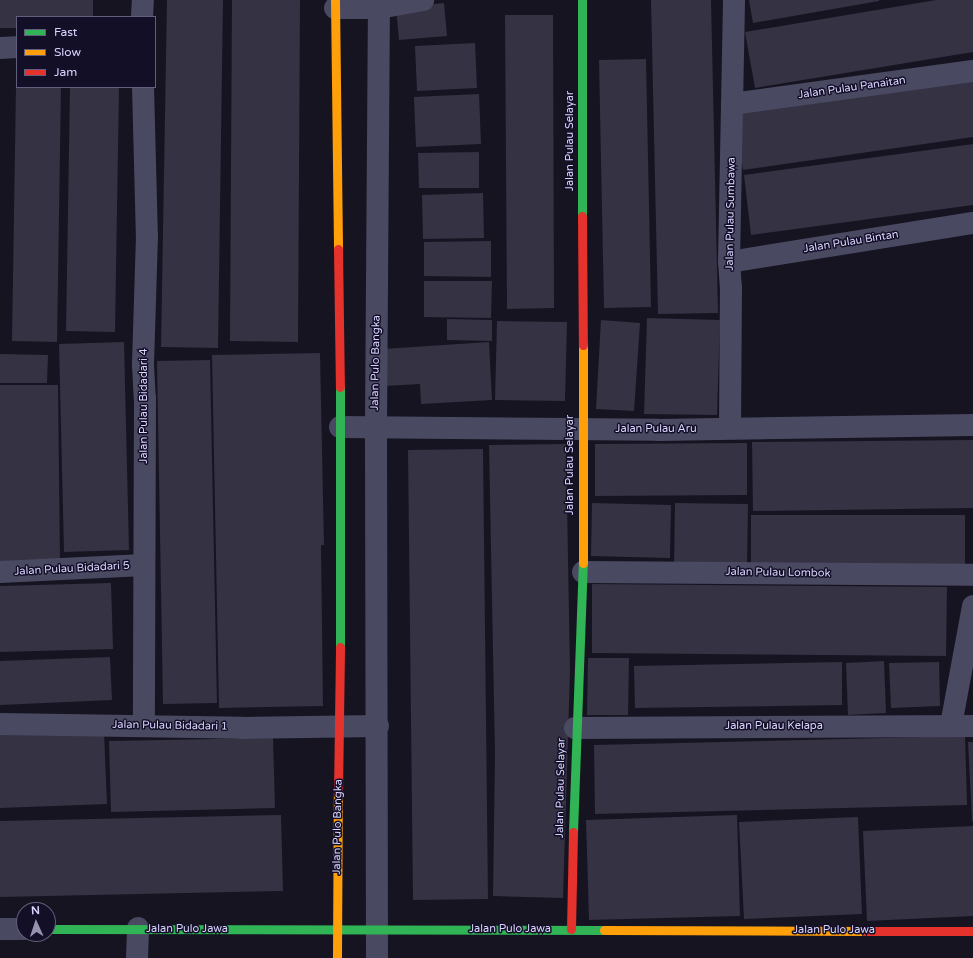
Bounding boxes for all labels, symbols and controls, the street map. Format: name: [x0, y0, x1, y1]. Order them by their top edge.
legend: [16, 16, 156, 88]
text: Fast: [54, 25, 77, 39]
text: Slow: [54, 45, 81, 59]
text: Jam: [54, 65, 77, 79]
street label: Jalan Pulau Panaitan: [797, 74, 907, 102]
street label: Jalan Pulau Selayar: [563, 91, 577, 191]
street label: Jalan Pulau Sumbawa: [723, 157, 739, 271]
street label: Jalan Pulau Bintan: [802, 228, 900, 256]
street label: Jalan Pulo Bangka: [369, 315, 383, 411]
street label: Jalan Pulau Bidadari 4: [137, 348, 151, 464]
street label: Jalan Pulau Selayar: [563, 415, 577, 515]
street label: Jalan Pulau Aru: [615, 422, 697, 436]
street label: Jalan Pulau Bidadari 5: [14, 559, 130, 579]
street label: Jalan Pulau Lombok: [725, 565, 831, 581]
street label: Jalan Pulau Bidadari 1: [112, 718, 228, 734]
street label: Jalan Pulau Kelapa: [725, 719, 823, 733]
street label: Jalan Pulau Selayar: [554, 738, 568, 838]
street label: Jalan Pulo Bangka: [331, 779, 345, 875]
north arrow: [16, 902, 56, 942]
text: N: [31, 904, 40, 917]
street label: Jalan Pulo Jawa: [146, 922, 228, 936]
street label: Jalan Pulo Jawa: [469, 922, 551, 936]
street label: Jalan Pulo Jawa: [793, 923, 875, 937]

